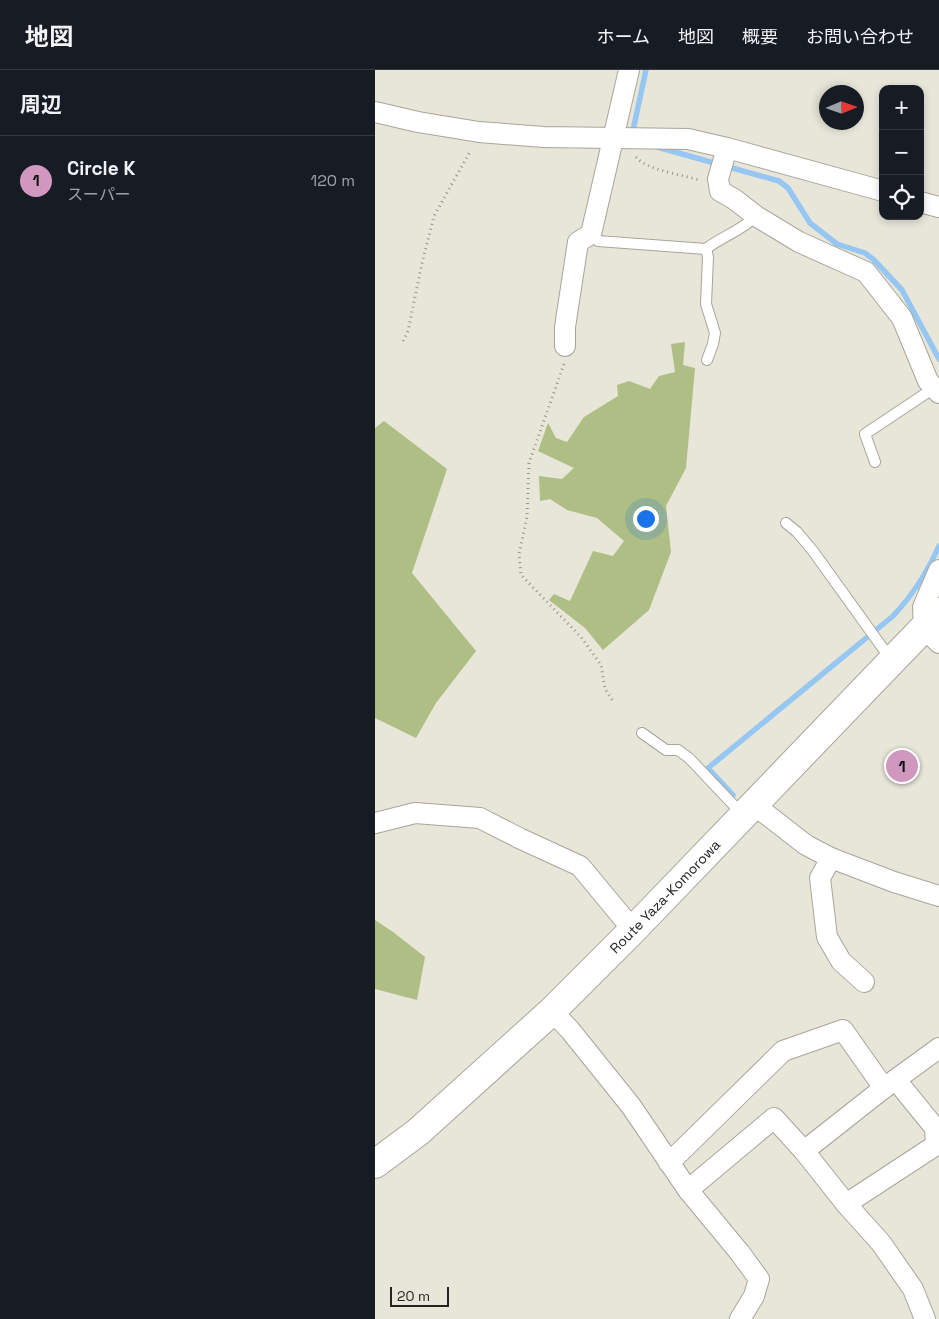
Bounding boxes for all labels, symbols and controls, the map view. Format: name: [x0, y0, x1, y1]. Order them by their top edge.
text: 地図: [25, 21, 73, 52]
text: ホーム: [597, 25, 650, 48]
text: 地図: [678, 25, 714, 48]
text: 概要: [742, 25, 778, 48]
text: お問い合わせ: [806, 25, 914, 48]
north arrow: [819, 85, 864, 130]
map controls: [879, 85, 924, 220]
button: +: [879, 85, 924, 130]
text: 周辺: [20, 91, 62, 118]
button: −: [879, 130, 924, 175]
text: Circle K: [67, 156, 135, 181]
text: 1: [32, 170, 40, 191]
text: 120 m: [311, 170, 355, 191]
button: locate: [879, 175, 924, 220]
text: スーパー: [67, 184, 131, 205]
your location: [633, 506, 659, 532]
pin: 1: [886, 747, 918, 785]
street label: Route Yaza-Komorowa: [606, 836, 724, 957]
scale bar: [390, 1284, 449, 1307]
text: 20 m: [397, 1287, 430, 1305]

